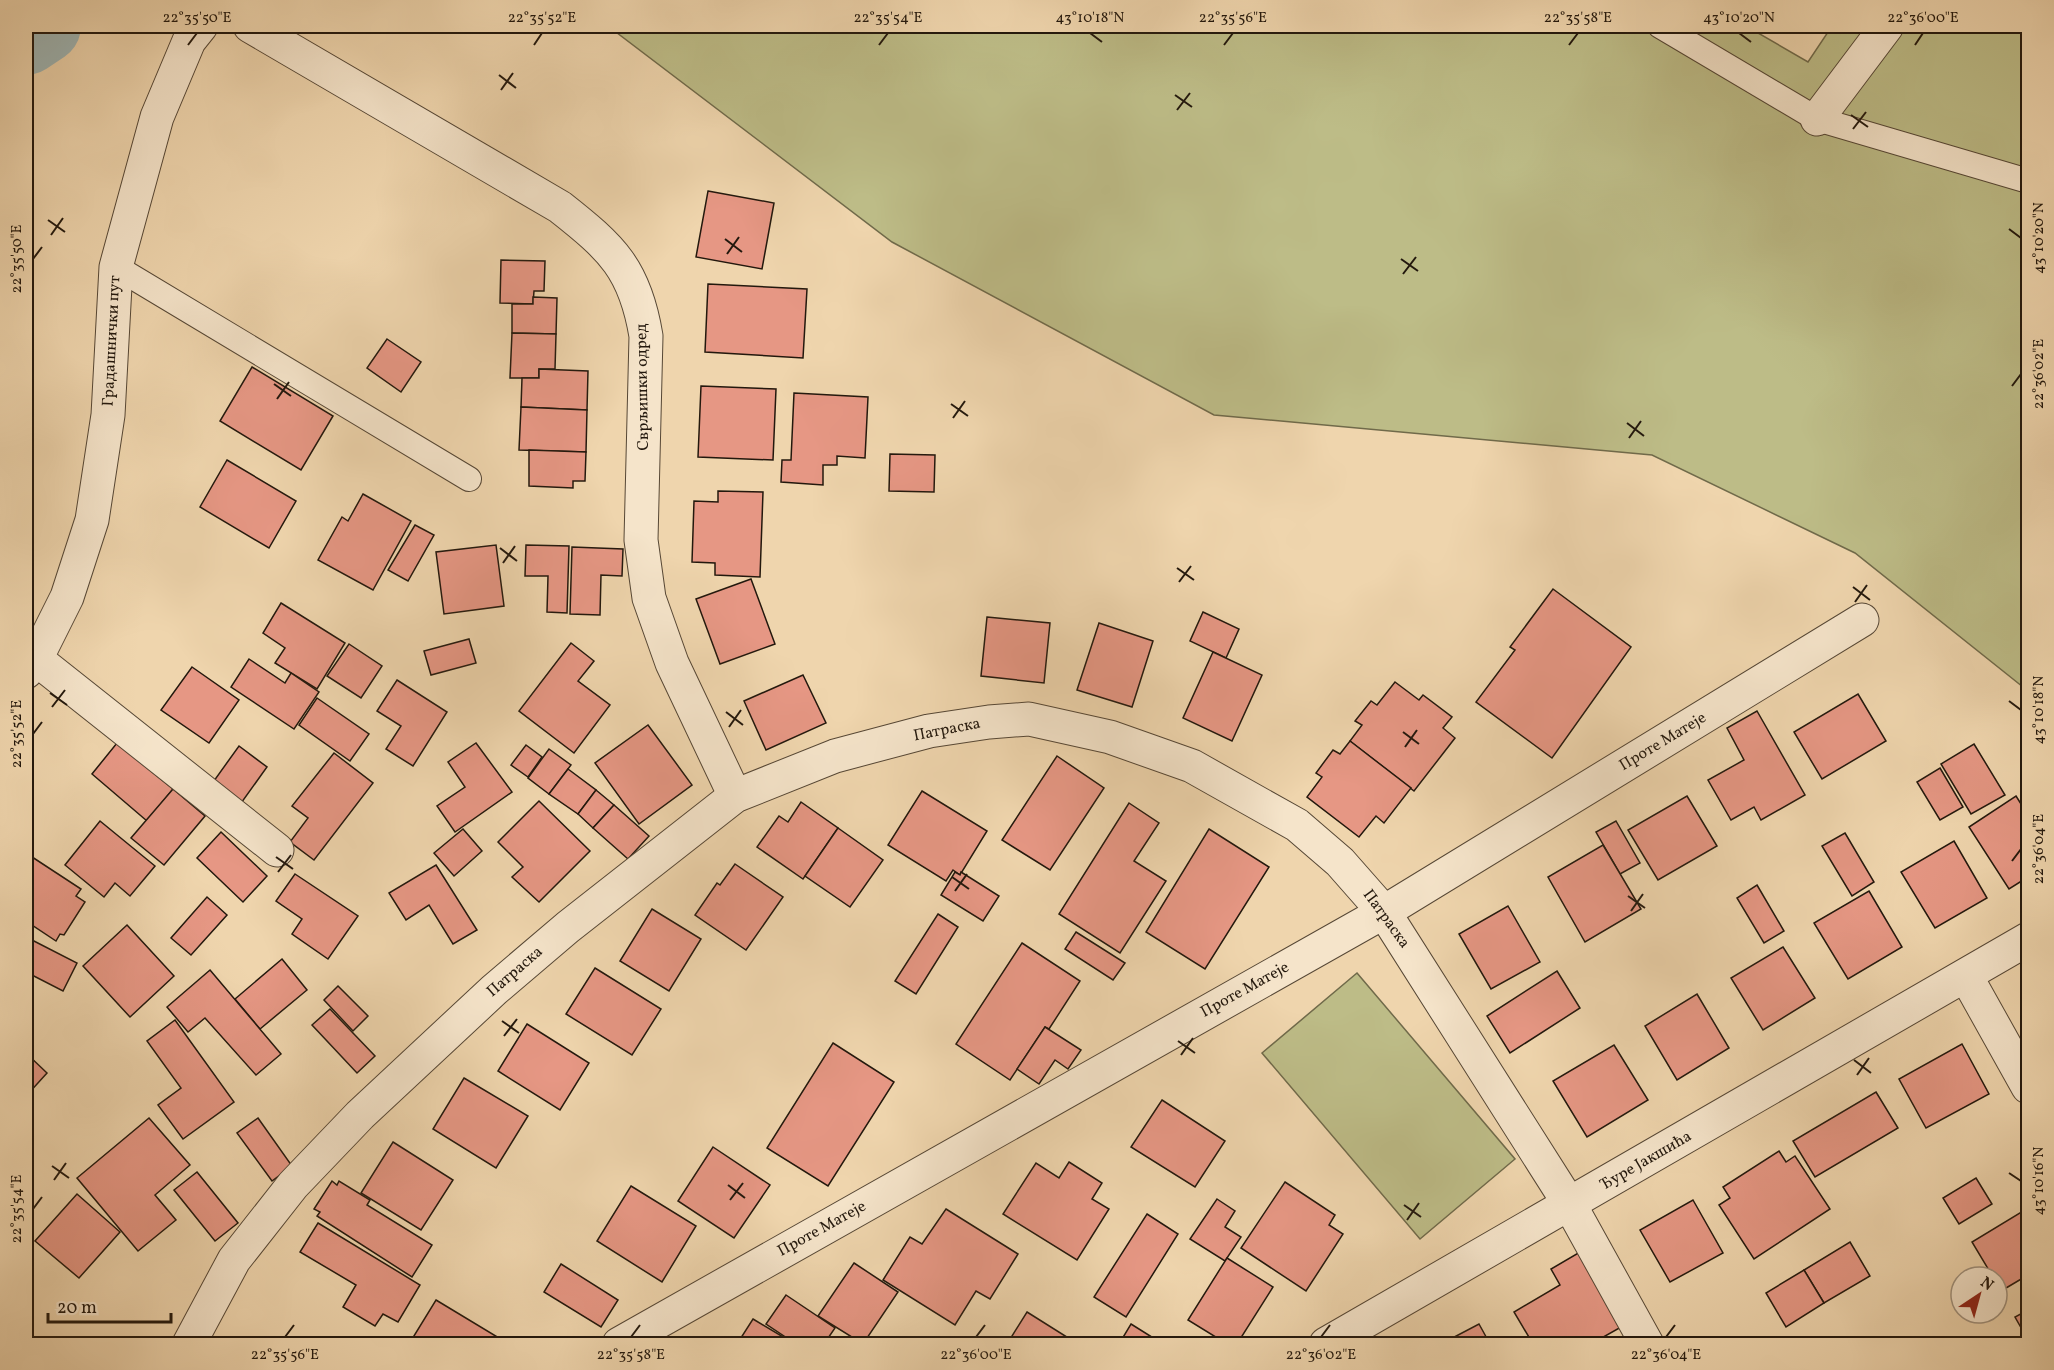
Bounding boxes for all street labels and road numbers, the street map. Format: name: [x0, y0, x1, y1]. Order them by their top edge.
street label: Градашнички пут: [98, 275, 126, 407]
street label: Сврљишки одред: [631, 323, 655, 451]
street label: Проте Матеје: [1615, 707, 1711, 777]
street label: Патраска: [912, 713, 982, 747]
street label: Патраска: [1357, 885, 1415, 953]
street label: Патраска: [482, 941, 548, 1003]
street label: Проте Матеје: [1197, 957, 1293, 1023]
street label: Ђуре Јакшића: [1596, 1126, 1696, 1196]
street label: Проте Матеје: [774, 1196, 870, 1262]

